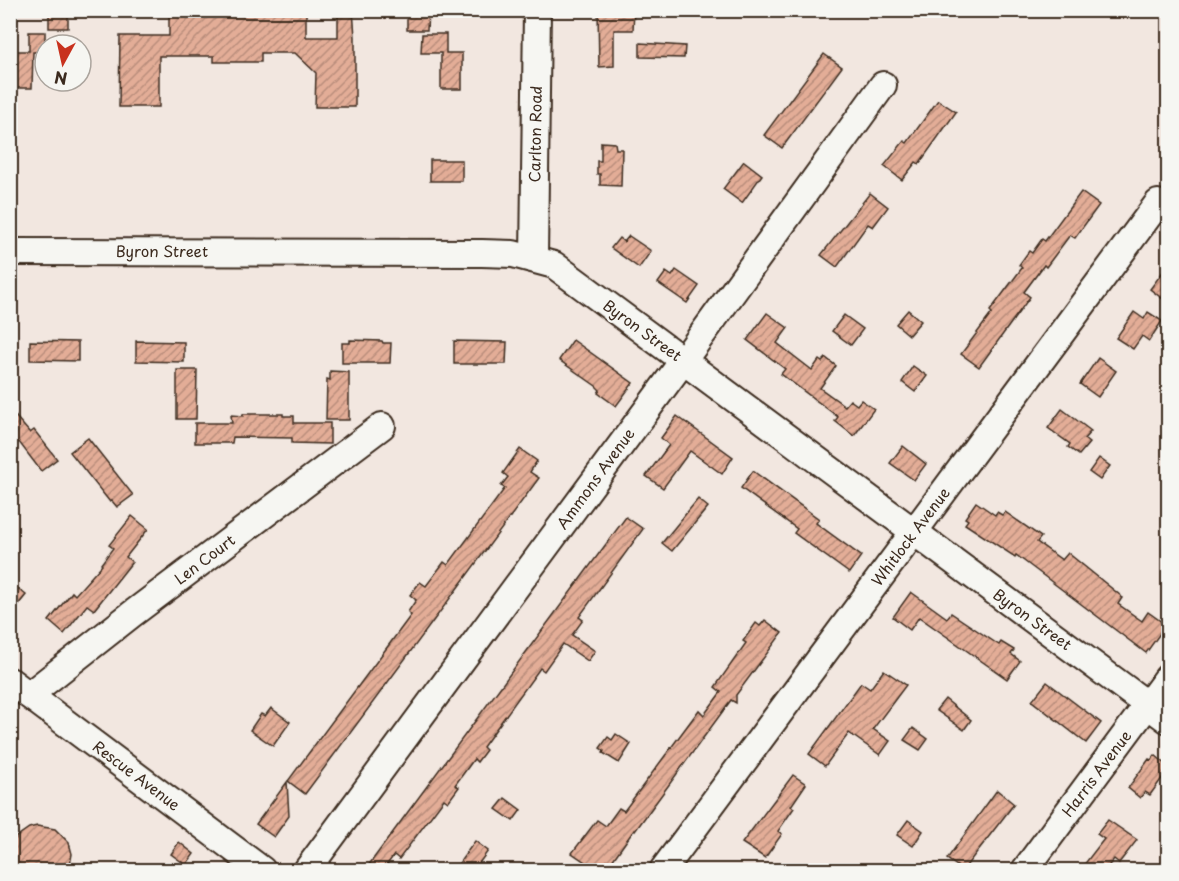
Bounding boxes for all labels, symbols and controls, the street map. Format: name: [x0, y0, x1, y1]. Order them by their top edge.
north arrow: [33, 33, 93, 93]
text: N: [53, 66, 69, 92]
street label: Carlton Road: [522, 85, 547, 182]
street label: Byron Street: [116, 239, 208, 262]
street label: Byron Street: [599, 293, 687, 366]
street label: Ammons Avenue: [550, 423, 639, 534]
street label: Whitlock Avenue: [865, 482, 955, 590]
street label: Len Court: [169, 528, 239, 589]
street label: Byron Street: [989, 582, 1077, 655]
street label: Harris Avenue: [1056, 725, 1136, 821]
street label: Rescue Avenue: [88, 734, 185, 815]

